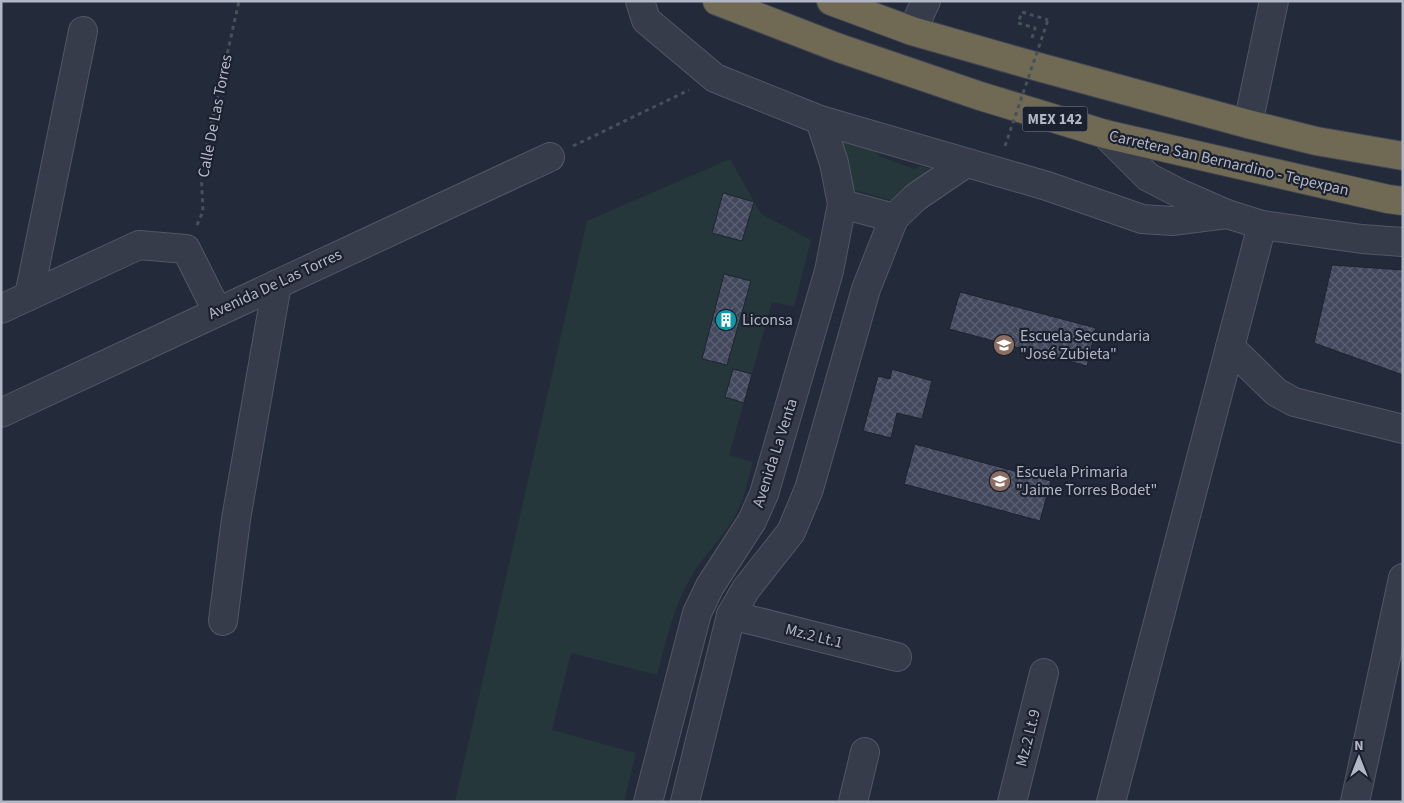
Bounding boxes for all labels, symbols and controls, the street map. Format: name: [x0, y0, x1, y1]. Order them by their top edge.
street label: Calle De Las Torres: [192, 52, 238, 179]
road number: MEX 142: [1022, 106, 1088, 132]
street label: Carretera San Bernardino - Tepexpan: [1107, 125, 1351, 201]
street label: Avenida De Las Torres: [205, 243, 346, 325]
building icon: Liconsa: [714, 308, 738, 332]
place label: Liconsa: [742, 309, 793, 331]
place label: Escuela Secundaria "José Zubieta": [1020, 325, 1150, 365]
school or university icon: Escuela Secundaria "José Zubieta": [992, 333, 1016, 357]
street label: Avenida La Venta: [747, 396, 803, 510]
place label: Escuela Primaria "Jaime Torres Bodet": [1016, 461, 1157, 501]
school or university icon: Escuela Primaria "Jaime Torres Bodet": [988, 469, 1012, 493]
street label: Mz.2 Lt.1: [783, 618, 845, 654]
street label: Mz.2 Lt.9: [1010, 707, 1046, 769]
north arrow: [1334, 733, 1384, 783]
text: N: [1354, 736, 1364, 756]

